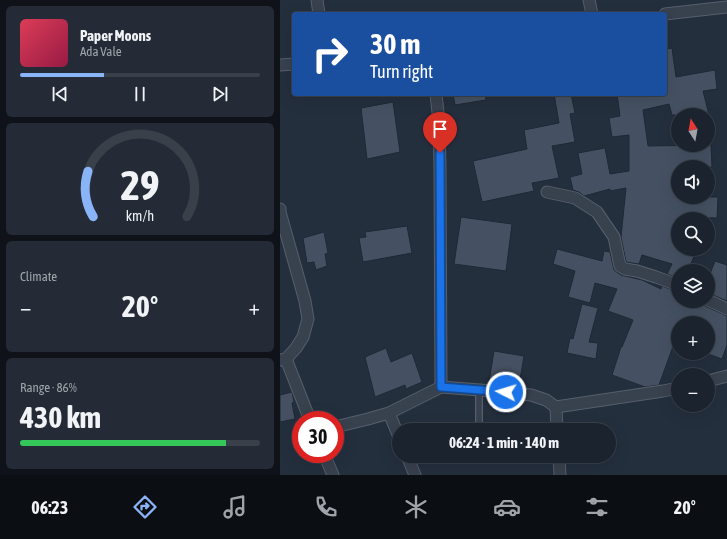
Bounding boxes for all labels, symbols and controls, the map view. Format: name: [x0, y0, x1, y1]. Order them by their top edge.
text: Paper Moons: [80, 27, 151, 44]
icon: right: [304, 28, 356, 80]
text: 30 m: [370, 28, 420, 60]
text: Ada Vale: [80, 44, 122, 59]
text: Turn right: [370, 61, 433, 82]
icon: previous: [49, 83, 71, 105]
icon: pause: [129, 83, 151, 105]
icon: next: [209, 83, 231, 105]
north arrow: [671, 108, 715, 152]
map controls: [671, 108, 715, 412]
pin: [423, 112, 457, 153]
icon: arrive: [429, 118, 451, 140]
button: sound: [671, 160, 715, 204]
text: 29: [120, 161, 160, 209]
text: km/h: [126, 207, 154, 223]
button: search: [671, 212, 715, 256]
button: layers: [671, 264, 715, 308]
text: Climate: [20, 269, 57, 284]
text: 20°: [122, 289, 158, 323]
text: −: [20, 294, 31, 320]
text: +: [249, 294, 260, 320]
button: +: [671, 316, 715, 360]
button: −: [671, 368, 715, 412]
position arrow: [485, 371, 527, 413]
text: Range · 86%: [20, 380, 77, 395]
text: 430 km: [20, 400, 101, 434]
speed limit sign: 30: [292, 411, 344, 463]
text: 06:24 · 1 min · 140 m: [449, 434, 559, 451]
icon: directions: [131, 493, 159, 521]
icon: music: [221, 493, 249, 521]
icon: phone: [312, 493, 340, 521]
icon: climate: [402, 493, 430, 521]
icon: car: [493, 493, 521, 521]
icon: filters: [583, 493, 611, 521]
text: 06:23: [31, 497, 68, 518]
text: 20°: [674, 497, 696, 518]

